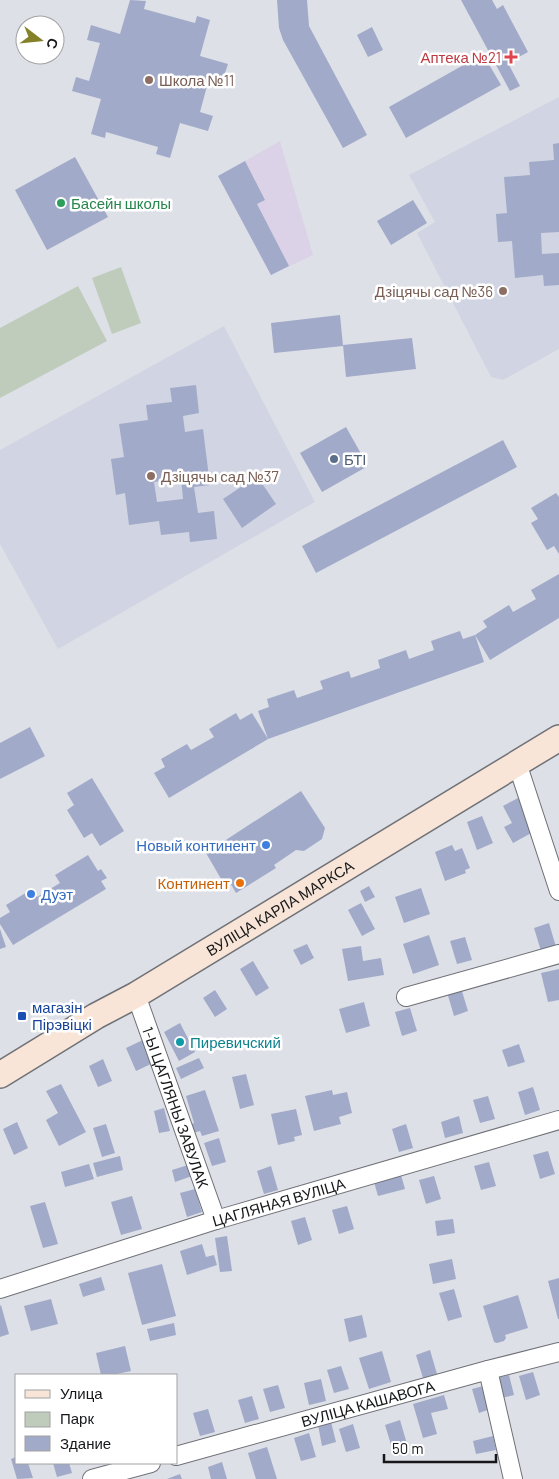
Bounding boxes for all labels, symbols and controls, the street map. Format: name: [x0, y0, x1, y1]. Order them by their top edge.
north arrow: [15, 15, 65, 65]
text: С: [43, 37, 63, 51]
place label: Аптека №21: [420, 48, 501, 66]
marker: Аптека №21: [505, 51, 517, 63]
place label: Школа №11: [159, 71, 234, 89]
marker: Школа №11: [143, 74, 155, 86]
place label: Басейн школы: [71, 194, 171, 212]
marker: Басейн школы: [55, 197, 67, 209]
place label: Дзіцячы сад №36: [375, 282, 493, 300]
marker: Дзіцячы сад №36: [497, 285, 509, 297]
place label: БТІ: [344, 450, 367, 468]
marker: БТІ: [328, 453, 340, 465]
place label: Дзіцячы сад №37: [161, 467, 279, 485]
marker: Дзіцячы сад №37: [145, 470, 157, 482]
place label: Новый континент: [136, 836, 256, 854]
marker: Новый континент: [260, 839, 272, 851]
street label: ВУЛІЦА КАРЛА МАРКСА: [203, 856, 357, 959]
place label: Континент: [158, 874, 230, 892]
marker: Континент: [234, 877, 246, 889]
place label: Дуэт: [41, 885, 73, 903]
marker: Дуэт: [25, 888, 37, 900]
place label: магазін Пірэвіцкі: [32, 998, 92, 1033]
marker: магазін Пірэвіцкі: [16, 1010, 28, 1022]
street label: 1-Ы ЦАГЛЯНЫ ЗАВУЛАК: [139, 1024, 213, 1190]
place label: Пиревичский: [190, 1033, 281, 1051]
marker: Пиревичский: [174, 1036, 186, 1048]
street label: ЦАГЛЯНАЯ ВУЛІЦА: [210, 1174, 347, 1230]
legend: [15, 1374, 178, 1464]
street label: ВУЛІЦА КАШАВОГА: [299, 1376, 437, 1430]
text: Улица: [60, 1384, 103, 1402]
text: Парк: [60, 1409, 94, 1427]
scale bar: [384, 1432, 496, 1464]
text: Здание: [60, 1434, 111, 1452]
text: 50 m: [392, 1439, 424, 1457]

